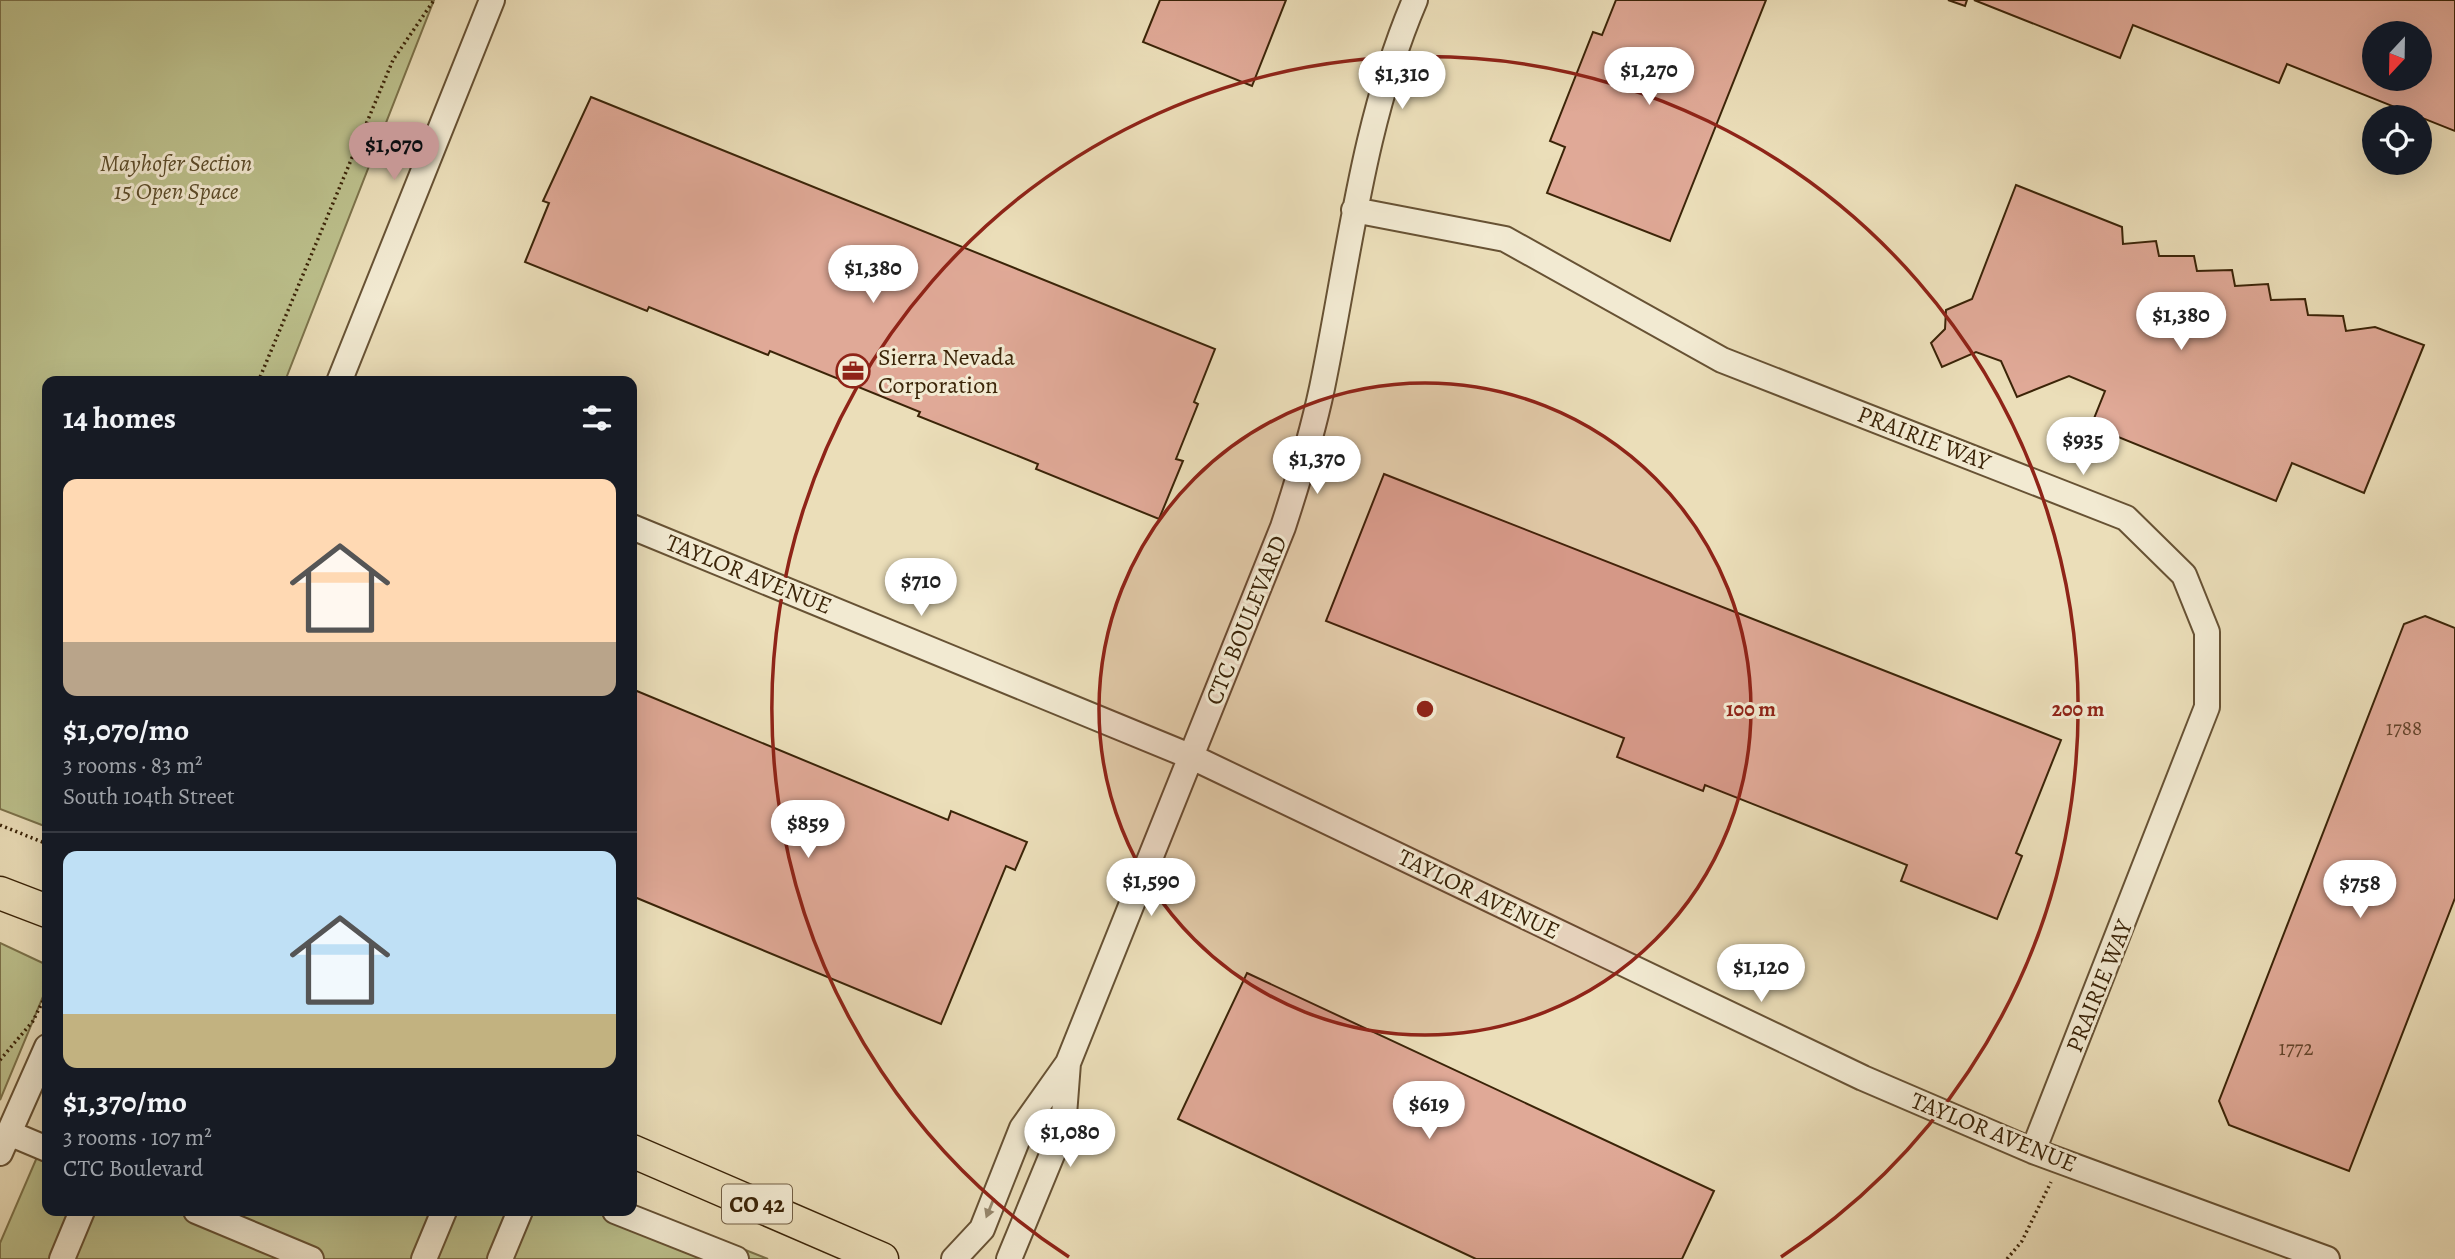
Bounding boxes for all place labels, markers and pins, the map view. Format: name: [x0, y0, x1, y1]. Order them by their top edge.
pin: $1,270: [1592, 48, 1706, 107]
pin: $1,310: [1345, 52, 1459, 111]
pin: $1,070: [337, 122, 451, 182]
pin: $1,380: [816, 246, 930, 305]
pin: $1,380: [2124, 292, 2238, 352]
place label: Sierra Nevada Corporation: [878, 341, 1016, 401]
office icon: Sierra Nevada Corporation: [834, 352, 872, 390]
pin: $935: [2042, 418, 2124, 477]
pin: $1,370: [1260, 436, 1374, 496]
pin: $710: [880, 558, 962, 618]
centre of rings: [1413, 697, 1437, 721]
pin: $859: [767, 800, 849, 860]
pin: $1,590: [1094, 858, 1208, 918]
pin: $758: [2319, 860, 2401, 920]
pin: $1,120: [1704, 944, 1818, 1004]
pin: $619: [1388, 1082, 1470, 1141]
pin: $1,080: [1013, 1110, 1127, 1169]

